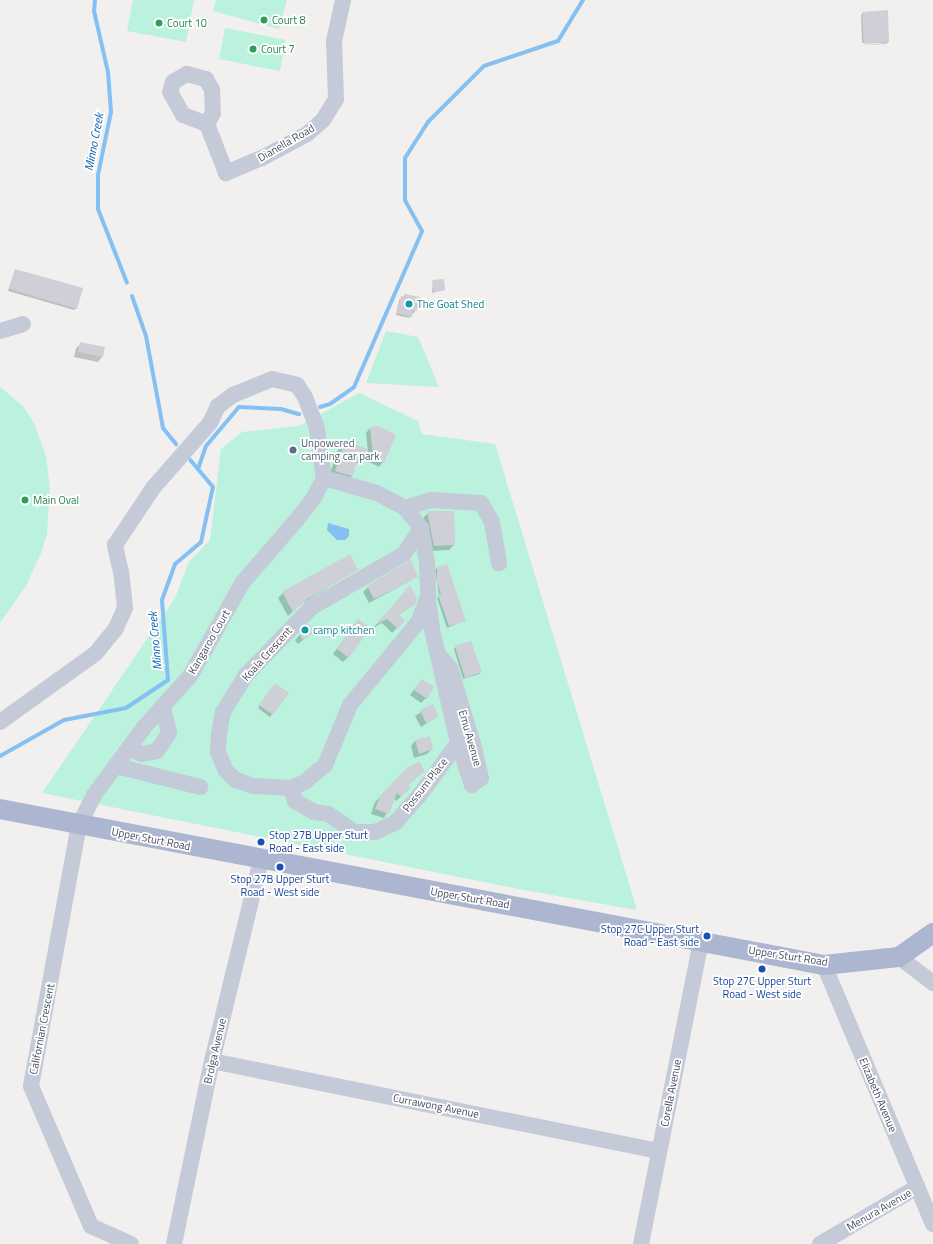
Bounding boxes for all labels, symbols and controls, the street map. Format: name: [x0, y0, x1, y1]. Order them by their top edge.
place label: Court 8: [272, 13, 306, 27]
marker: Court 8: [259, 15, 269, 25]
place label: Court 10: [167, 16, 207, 30]
marker: Court 10: [154, 18, 164, 28]
place label: Court 7: [261, 42, 295, 56]
marker: Court 7: [248, 44, 258, 54]
water label: Minno Creek: [81, 112, 107, 172]
street label: Dianella Road: [255, 121, 317, 165]
place label: The Goat Shed: [417, 297, 484, 311]
marker: The Goat Shed: [404, 299, 414, 309]
place label: Unpowered camping car park: [301, 437, 380, 463]
marker: Unpowered camping car park: [288, 445, 298, 455]
place label: Main Oval: [33, 493, 79, 507]
marker: Main Oval: [20, 495, 30, 505]
street label: Kangaroo Court: [185, 608, 233, 676]
water label: Minno Creek: [145, 611, 165, 671]
place label: camp kitchen: [313, 623, 374, 637]
street label: Koala Crescent: [239, 624, 295, 684]
marker: camp kitchen: [300, 625, 310, 635]
street label: Emu Avenue: [456, 708, 484, 768]
street label: Possum Place: [400, 755, 450, 815]
street label: Upper Sturt Road: [111, 825, 191, 853]
place label: Stop 27B Upper Sturt Road - East side: [269, 829, 368, 855]
marker: Stop 27B Upper Sturt Road - East side: [256, 837, 266, 847]
marker: Stop 27B Upper Sturt Road - West side: [275, 862, 285, 872]
place label: Stop 27B Upper Sturt Road - West side: [231, 873, 329, 899]
street label: Upper Sturt Road: [429, 885, 511, 911]
place label: Stop 27C Upper Sturt Road - East side: [601, 923, 699, 949]
marker: Stop 27C Upper Sturt Road - East side: [702, 931, 712, 941]
street label: Upper Sturt Road: [747, 943, 829, 969]
marker: Stop 27C Upper Sturt Road - West side: [757, 964, 767, 974]
place label: Stop 27C Upper Sturt Road - West side: [713, 975, 811, 1001]
street label: Californian Crescent: [27, 983, 57, 1075]
street label: Brolga Avenue: [201, 1017, 229, 1085]
street label: Elizabeth Avenue: [856, 1056, 900, 1134]
street label: Corella Avenue: [658, 1058, 684, 1128]
street label: Currawong Avenue: [392, 1091, 480, 1121]
street label: Menura Avenue: [844, 1186, 914, 1234]

